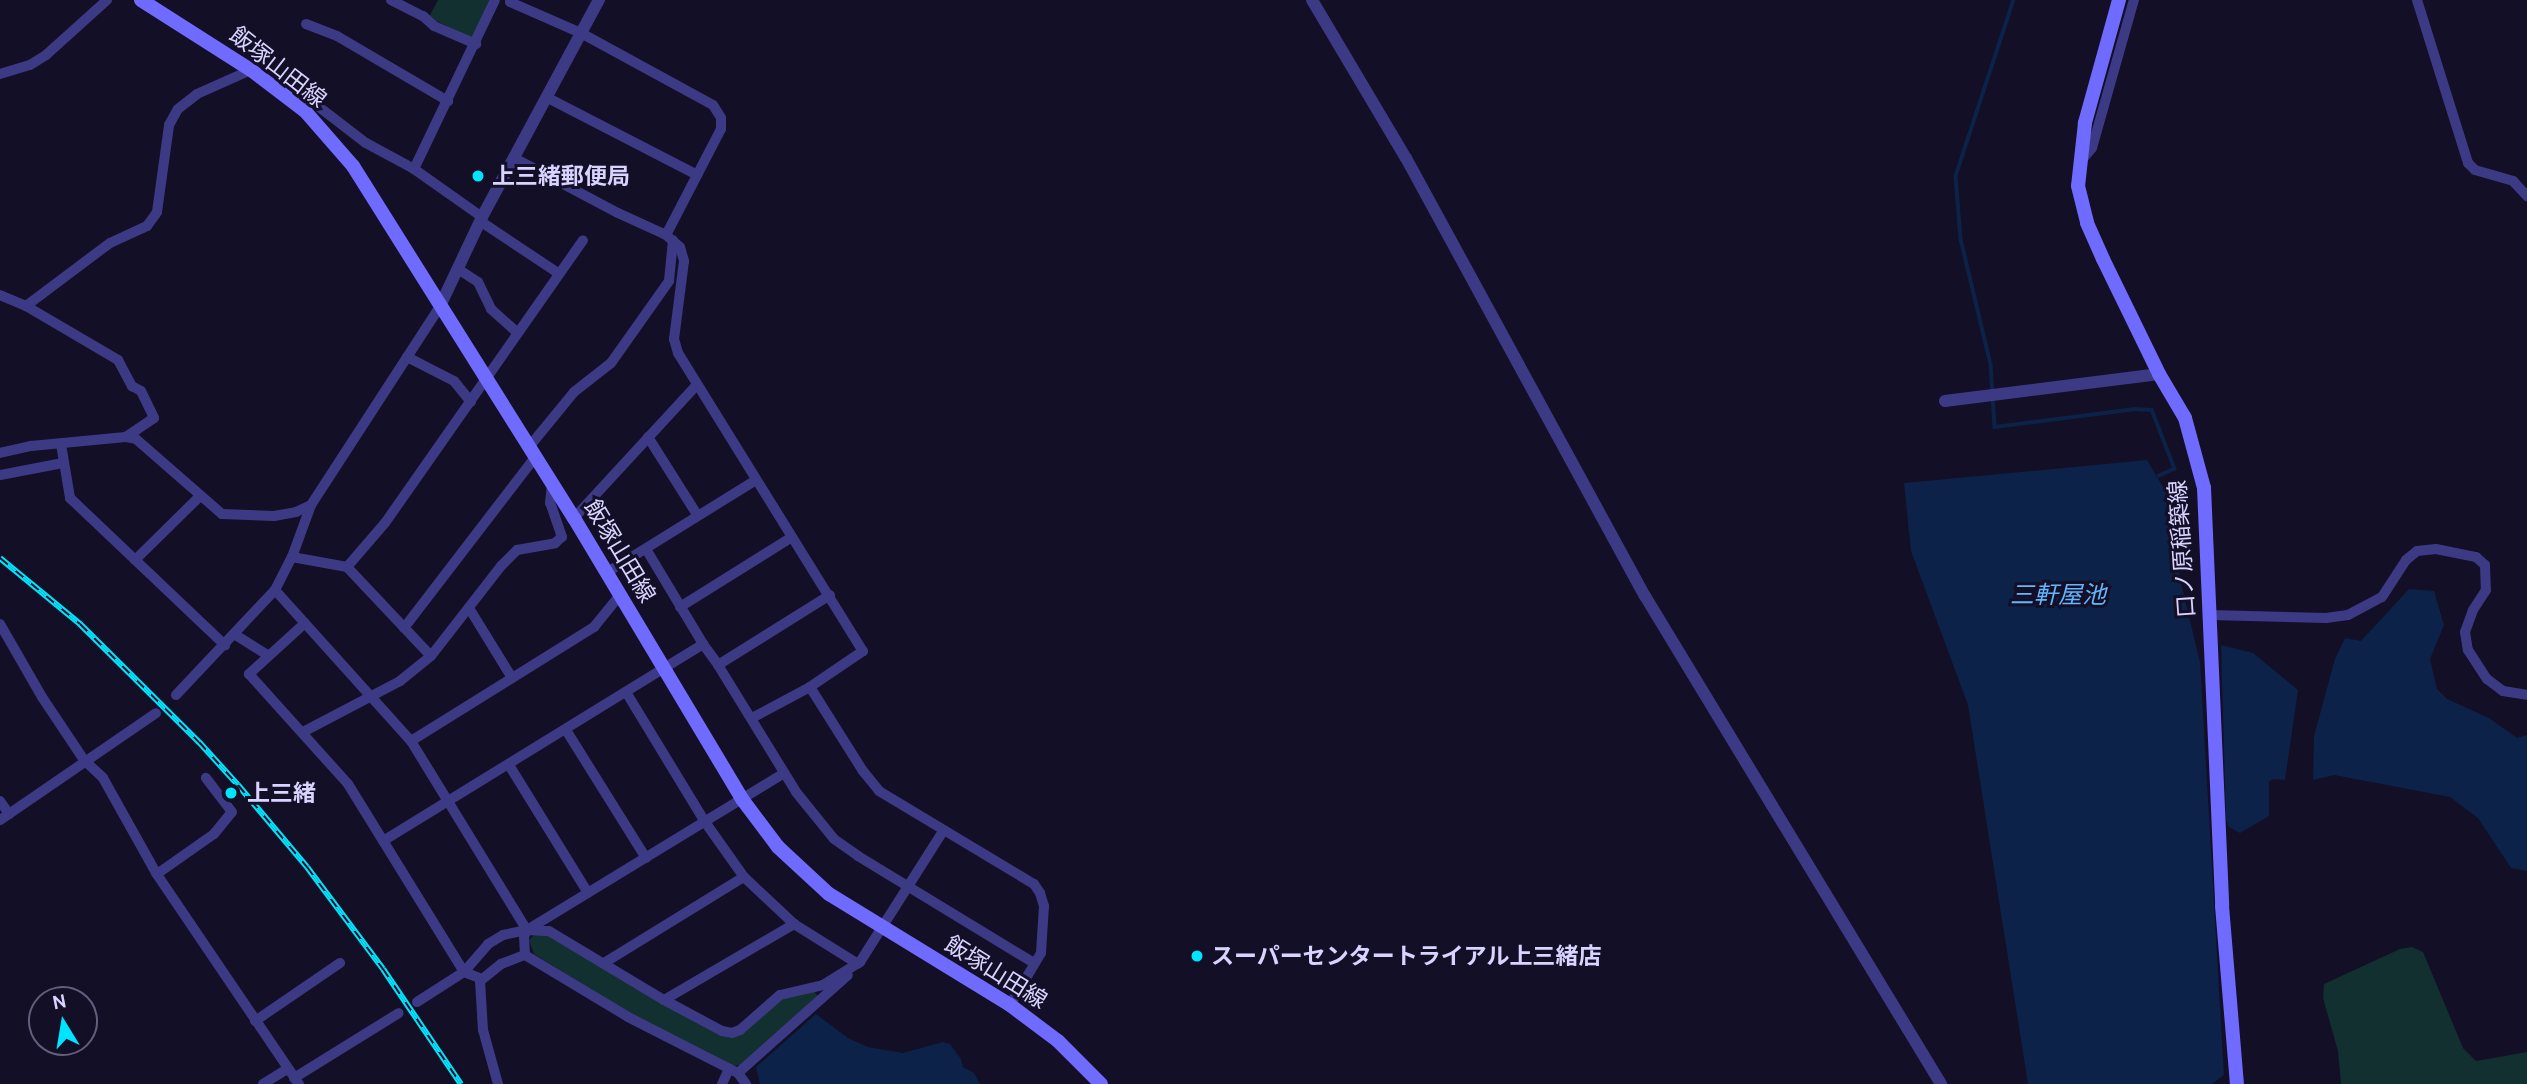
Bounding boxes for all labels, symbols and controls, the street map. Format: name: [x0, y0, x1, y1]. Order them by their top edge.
street label: 飯塚山田線: [224, 21, 332, 113]
place label: 上三緒郵便局: [492, 162, 630, 190]
marker: 上三緒郵便局: [470, 168, 486, 184]
street label: 口ノ原稲築線: [2163, 479, 2201, 619]
street label: 飯塚山田線: [579, 495, 661, 607]
water label: 三軒屋池: [2010, 581, 2106, 609]
place label: 上三緒: [247, 779, 316, 807]
marker: 上三緒: [221, 783, 241, 803]
street label: 飯塚山田線: [940, 930, 1052, 1014]
place label: スーパーセンタートライアル上三緒店: [1211, 942, 1602, 970]
marker: スーパーセンタートライアル上三緒店: [1189, 948, 1205, 964]
north arrow: [28, 986, 98, 1056]
text: N: [50, 989, 68, 1014]

